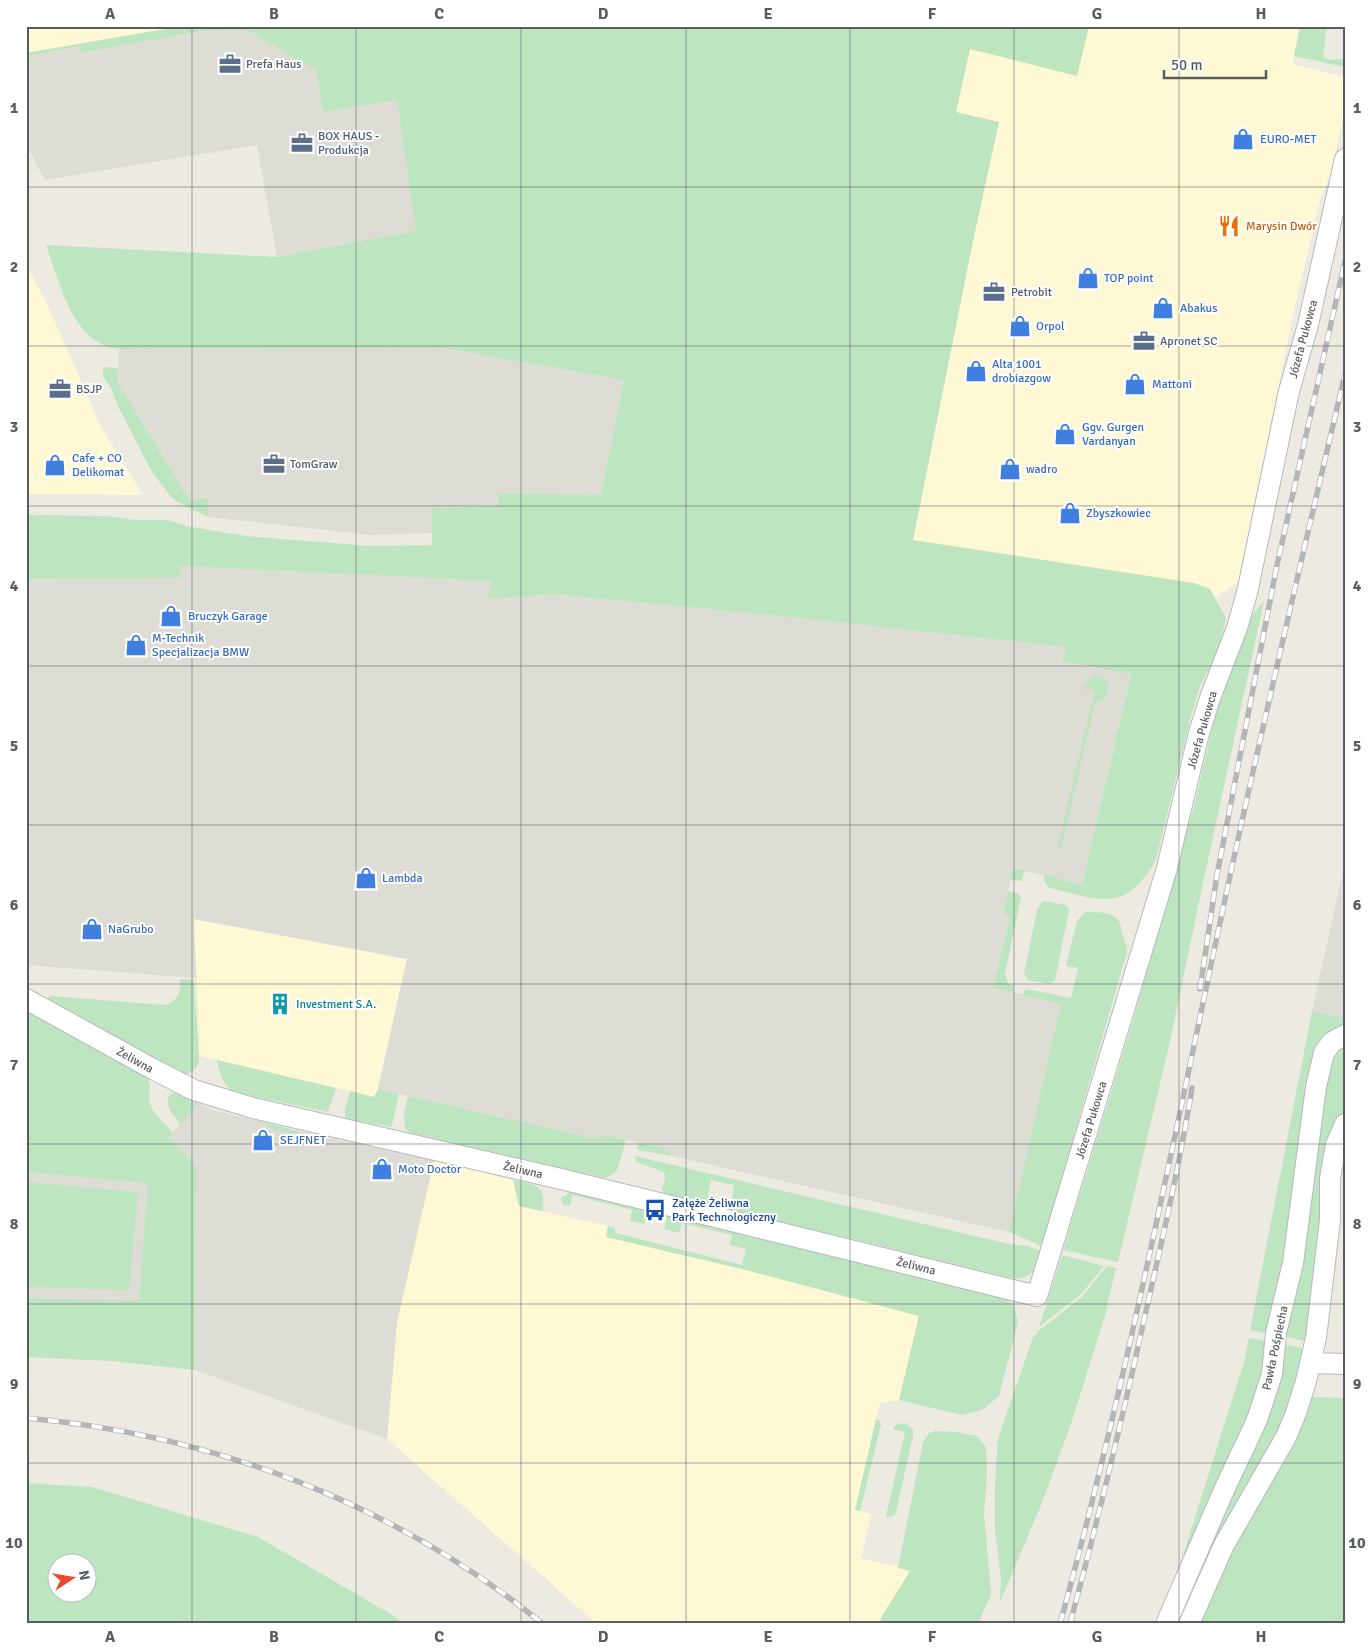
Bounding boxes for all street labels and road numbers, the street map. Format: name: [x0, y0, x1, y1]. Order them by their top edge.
street label: Józefa Pukowca: [1286, 298, 1321, 380]
street label: Józefa Pukowca: [1184, 689, 1221, 771]
street label: Żeliwna: [113, 1044, 156, 1077]
street label: Józefa Pukowca: [1073, 1079, 1110, 1161]
street label: Żeliwna: [502, 1159, 544, 1182]
street label: Żeliwna: [894, 1254, 937, 1279]
street label: Pawła Pośpiecha: [1259, 1305, 1292, 1392]

